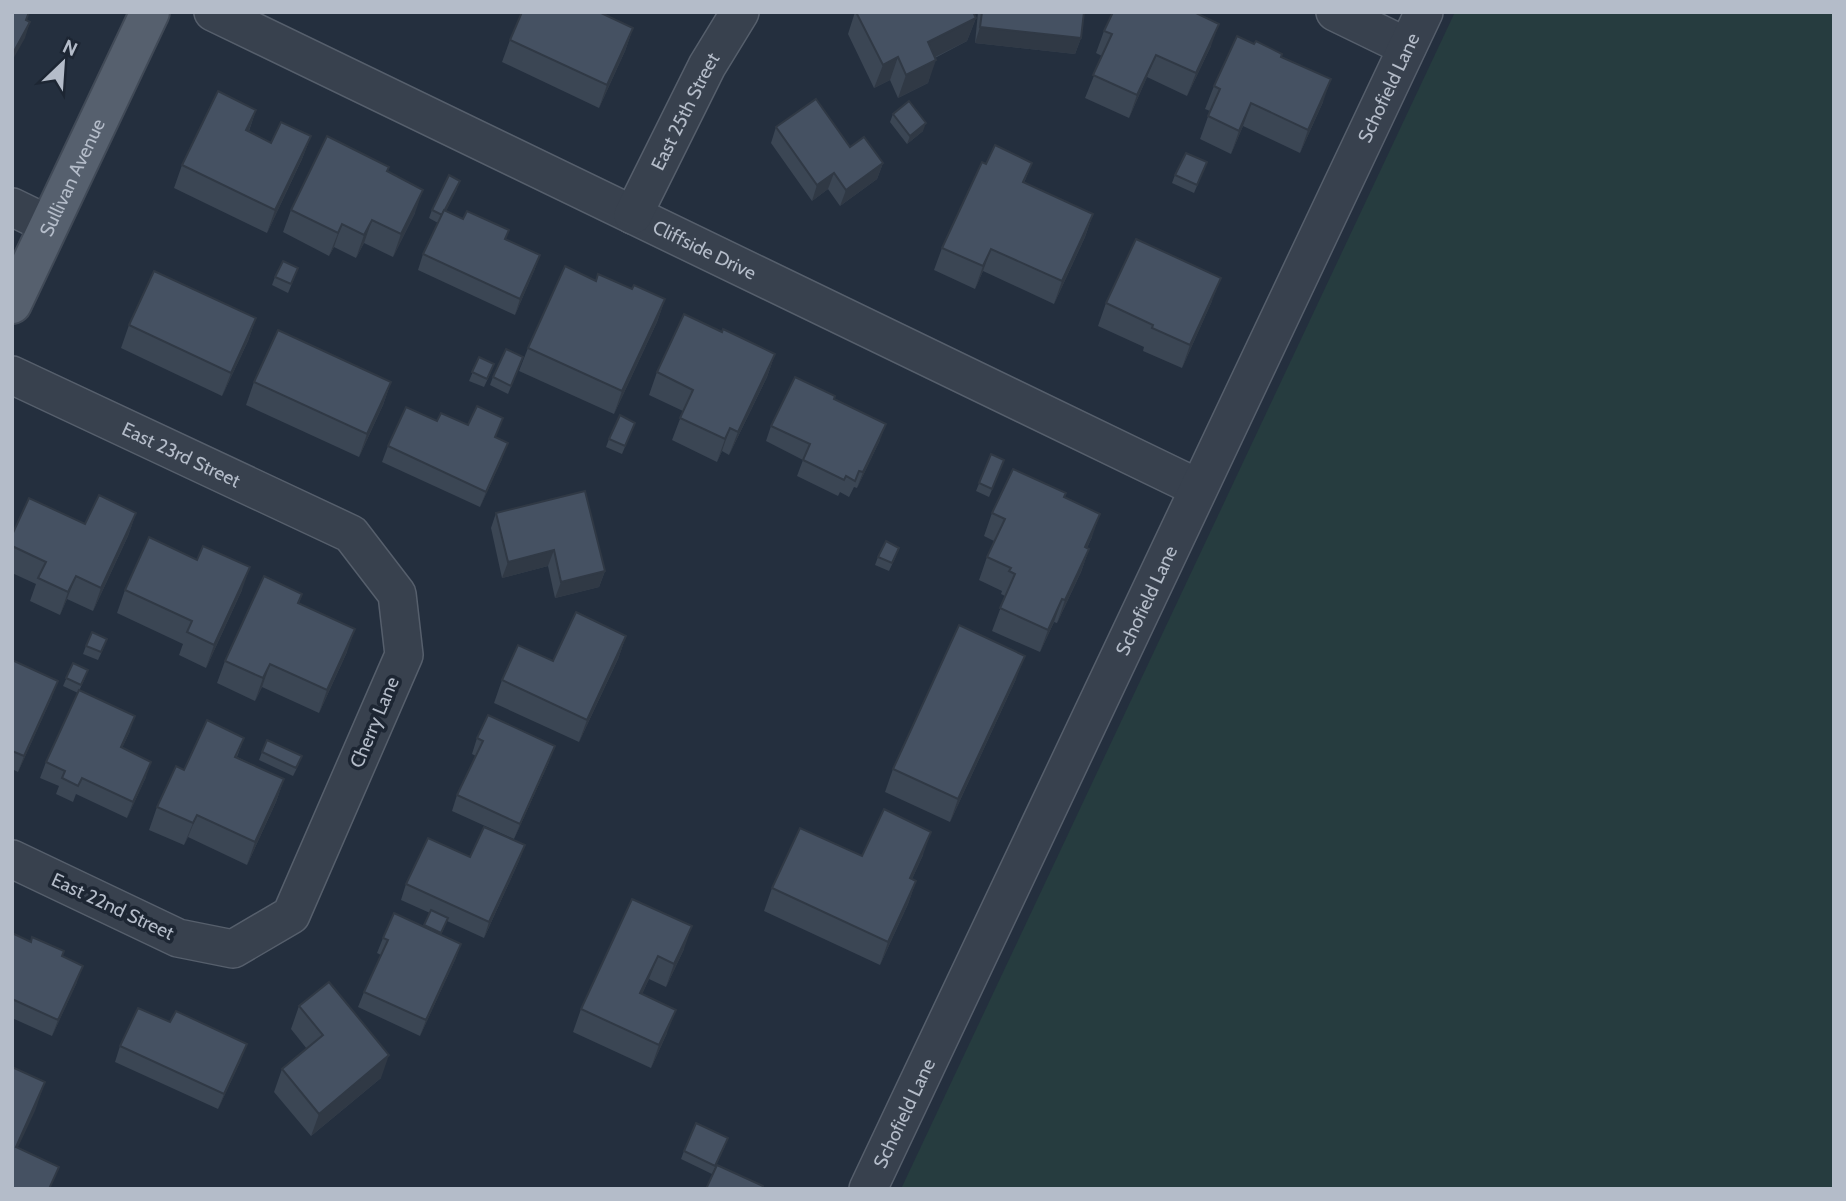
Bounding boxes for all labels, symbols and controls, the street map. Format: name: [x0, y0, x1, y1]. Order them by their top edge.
north arrow: [28, 28, 98, 98]
street label: Schofield Lane: [1353, 29, 1425, 146]
text: N: [59, 35, 81, 61]
street label: East 25th Street: [646, 48, 725, 174]
street label: Sullivan Avenue: [35, 115, 110, 240]
street label: Cliffside Drive: [649, 215, 760, 285]
street label: East 23rd Street: [118, 417, 244, 493]
street label: Schofield Lane: [1111, 542, 1182, 659]
street label: Cherry Lane: [345, 673, 404, 771]
street label: East 22nd Street: [48, 868, 178, 945]
street label: Schofield Lane: [869, 1054, 940, 1172]

